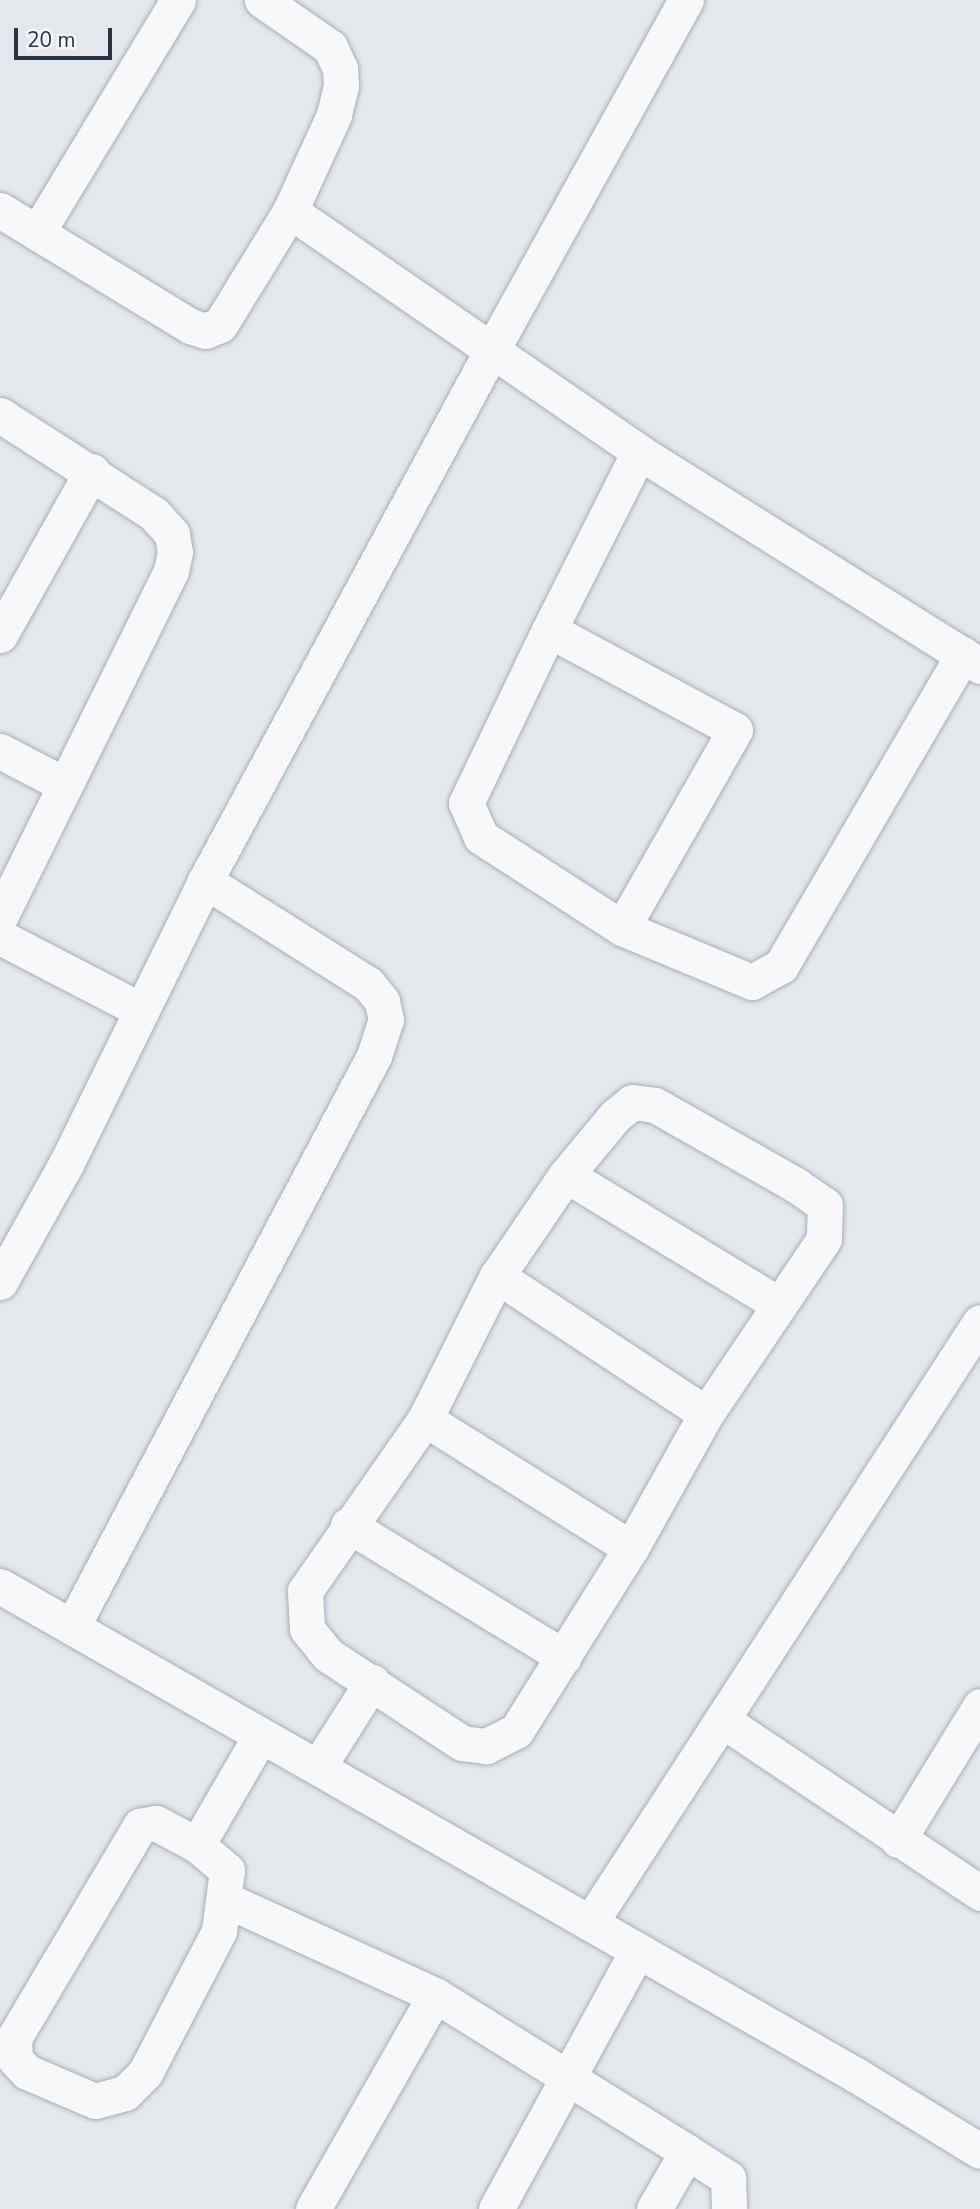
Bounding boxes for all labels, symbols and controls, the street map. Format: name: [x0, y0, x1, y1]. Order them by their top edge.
scale bar: [18, 14, 116, 58]
text: 20 m: [27, 26, 76, 54]

